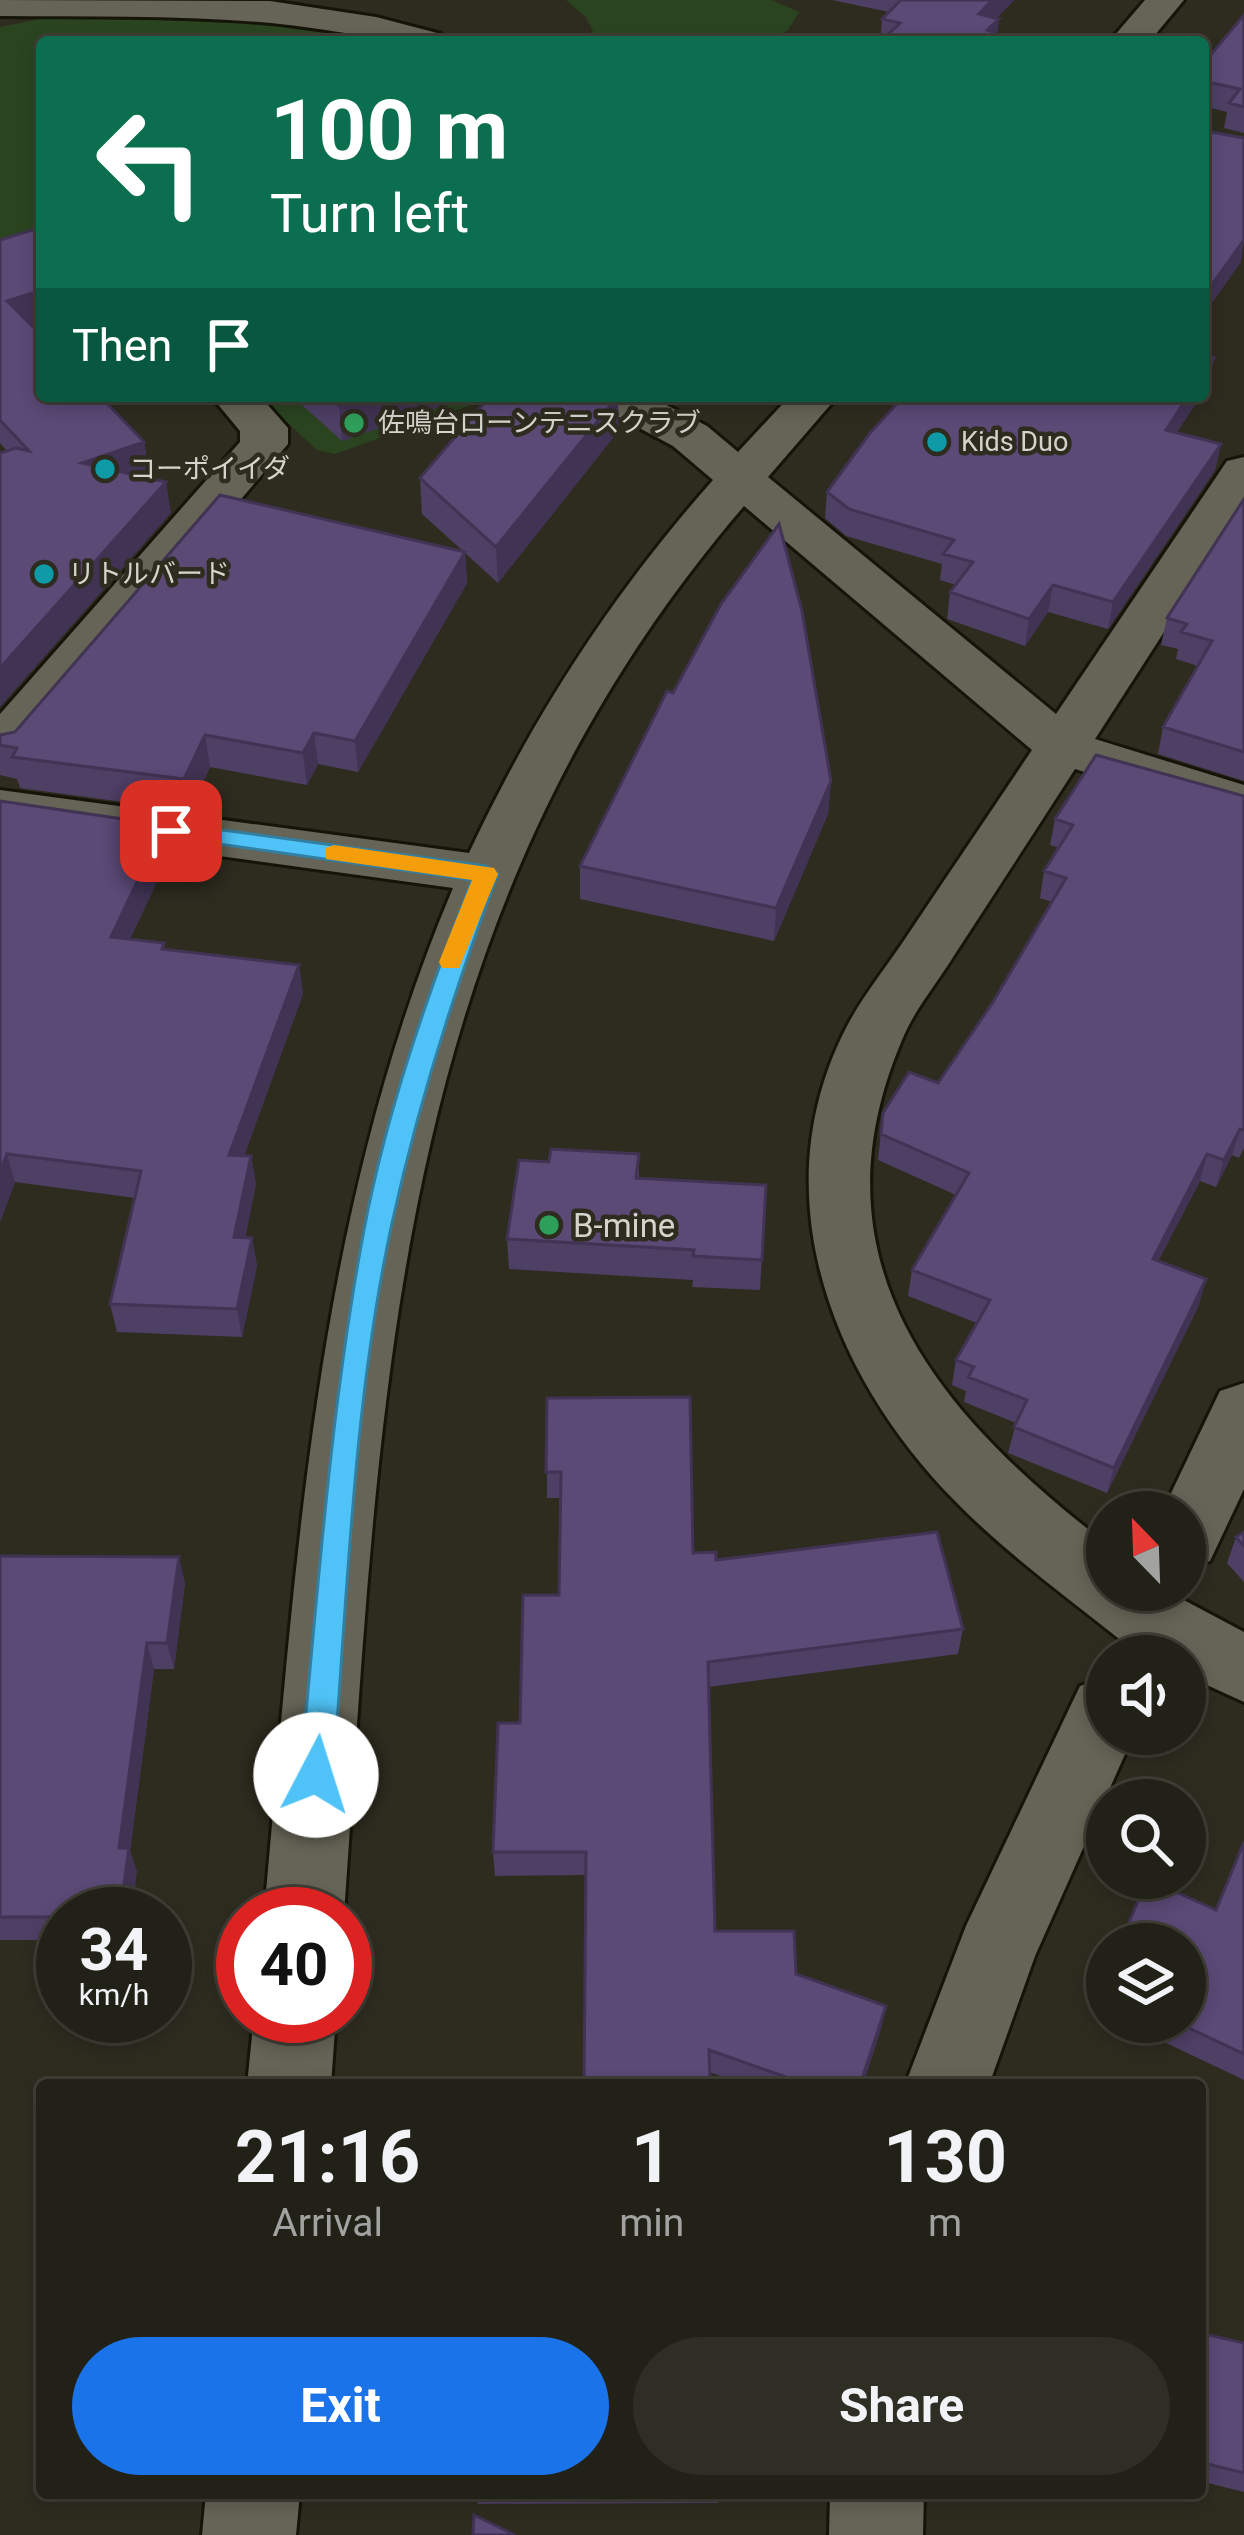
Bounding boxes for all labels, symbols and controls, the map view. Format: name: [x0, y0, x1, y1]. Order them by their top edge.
text: 100 m: [270, 81, 508, 180]
icon: left: [72, 84, 228, 240]
text: Turn left: [270, 182, 469, 245]
icon: arrive: [196, 312, 262, 378]
text: Then: [72, 319, 172, 372]
place label: 佐鳴台ローンテニスクラブ: [378, 407, 701, 439]
marker: 佐鳴台ローンテニスクラブ: [341, 410, 367, 436]
place label: Kids Duo: [961, 426, 1068, 458]
marker: Kids Duo: [924, 429, 950, 455]
place label: コーポイイダ: [129, 453, 290, 485]
marker: コーポイイダ: [92, 456, 118, 482]
place label: リトルバード: [68, 558, 230, 590]
marker: リトルバード: [31, 561, 57, 587]
pin: [120, 780, 222, 882]
icon: arrive: [138, 798, 204, 864]
place label: B-mine: [573, 1206, 675, 1245]
marker: B-mine: [536, 1212, 562, 1238]
north arrow: [1086, 1491, 1206, 1611]
map controls: [1086, 1491, 1206, 2043]
button: sound: [1086, 1635, 1206, 1755]
position arrow: [253, 1712, 379, 1838]
button: search: [1086, 1779, 1206, 1899]
speed limit sign: 40: [216, 1887, 372, 2043]
text: 34: [80, 1914, 148, 1985]
button: layers: [1086, 1923, 1206, 2043]
text: km/h: [79, 1977, 149, 2012]
text: 21:16: [235, 2115, 420, 2200]
text: 1: [631, 2115, 672, 2200]
text: 130: [883, 2115, 1007, 2200]
text: Arrival: [272, 2200, 383, 2246]
text: min: [619, 2200, 684, 2246]
text: m: [928, 2200, 962, 2246]
button: Exit: [72, 2337, 609, 2475]
button: Share: [633, 2337, 1170, 2475]

